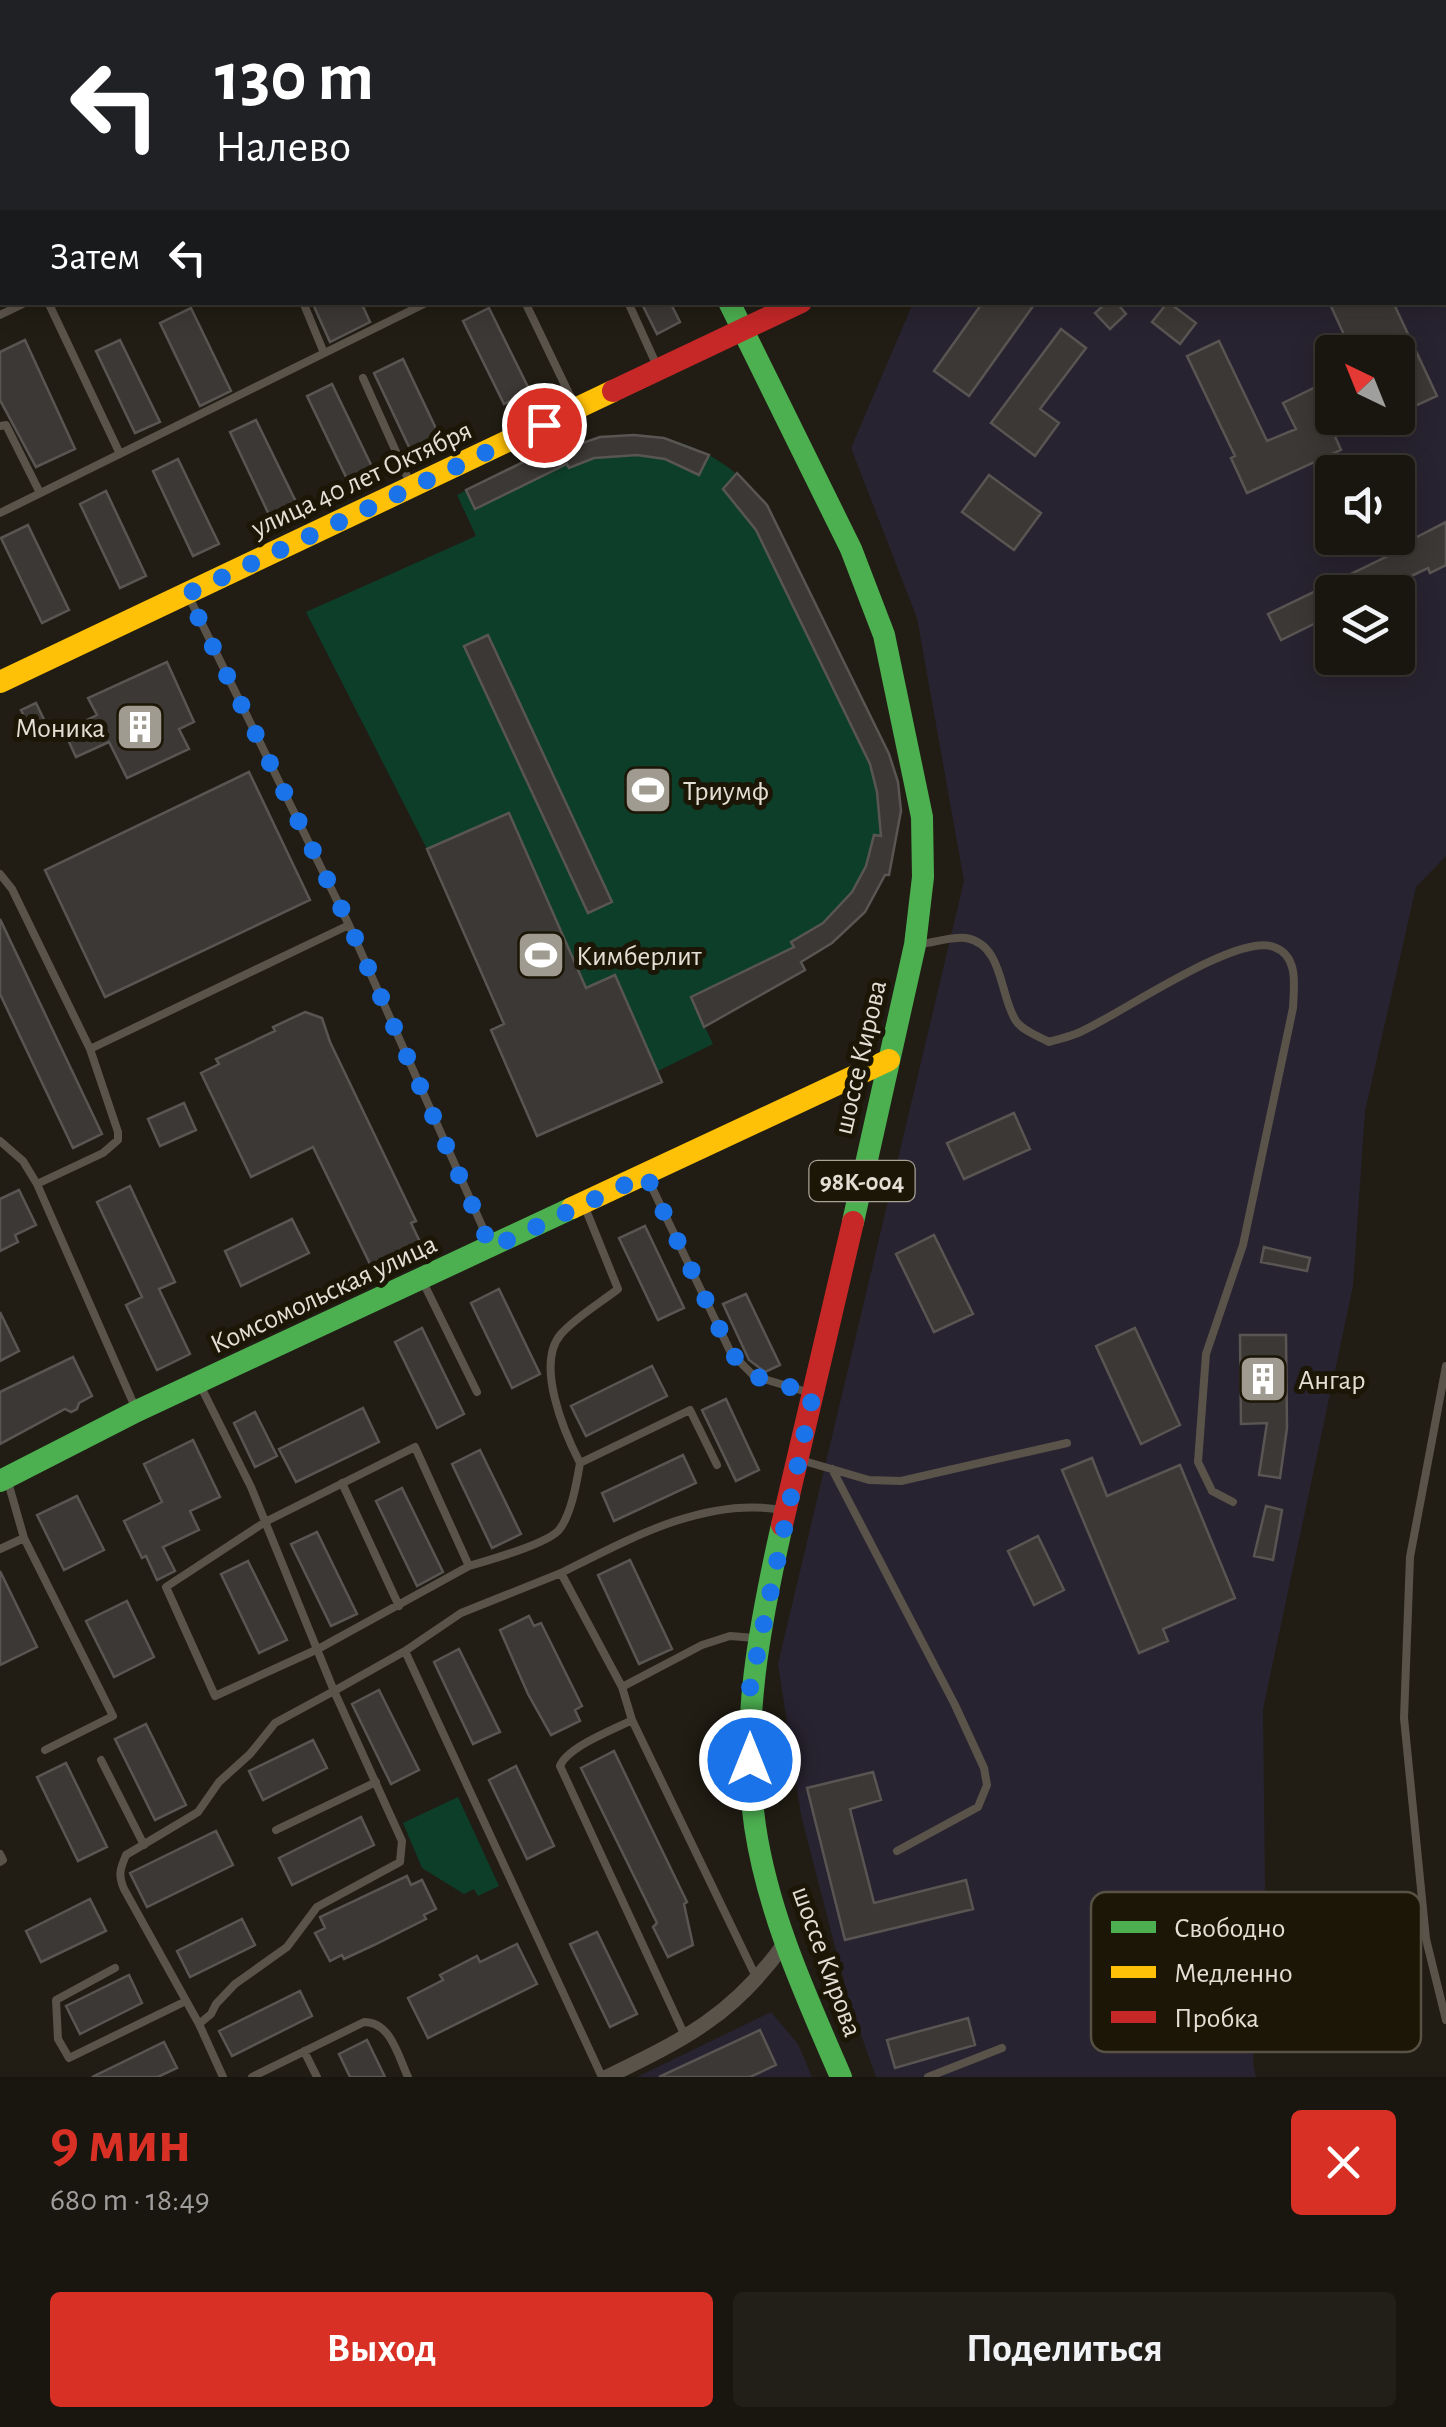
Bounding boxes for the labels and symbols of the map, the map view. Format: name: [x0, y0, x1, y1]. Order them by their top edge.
north arrow: [1315, 335, 1415, 435]
pin: [502, 383, 587, 468]
street label: улица 40 лет Октября: [246, 417, 476, 544]
building icon: Моника: [114, 701, 166, 753]
place label: Моника: [15, 715, 105, 743]
sports icon: Триумф: [622, 764, 674, 816]
place label: Триумф: [683, 778, 769, 806]
sports icon: Кимберлит: [515, 929, 567, 981]
place label: Кимберлит: [576, 943, 703, 971]
street label: шоссе Кирова: [830, 977, 892, 1137]
road number: 98К-004: [810, 1161, 914, 1201]
street label: Комсомольская улица: [206, 1230, 441, 1360]
building icon: Ангар: [1237, 1353, 1289, 1405]
place label: Ангар: [1298, 1367, 1366, 1395]
position arrow: [698, 1708, 802, 1812]
street label: шоссе Кирова: [786, 1883, 866, 2041]
legend: [1091, 1892, 1421, 2052]
text: Свободно: [1174, 1915, 1285, 1943]
text: Медленно: [1174, 1960, 1293, 1988]
text: Пробка: [1174, 2005, 1259, 2033]

